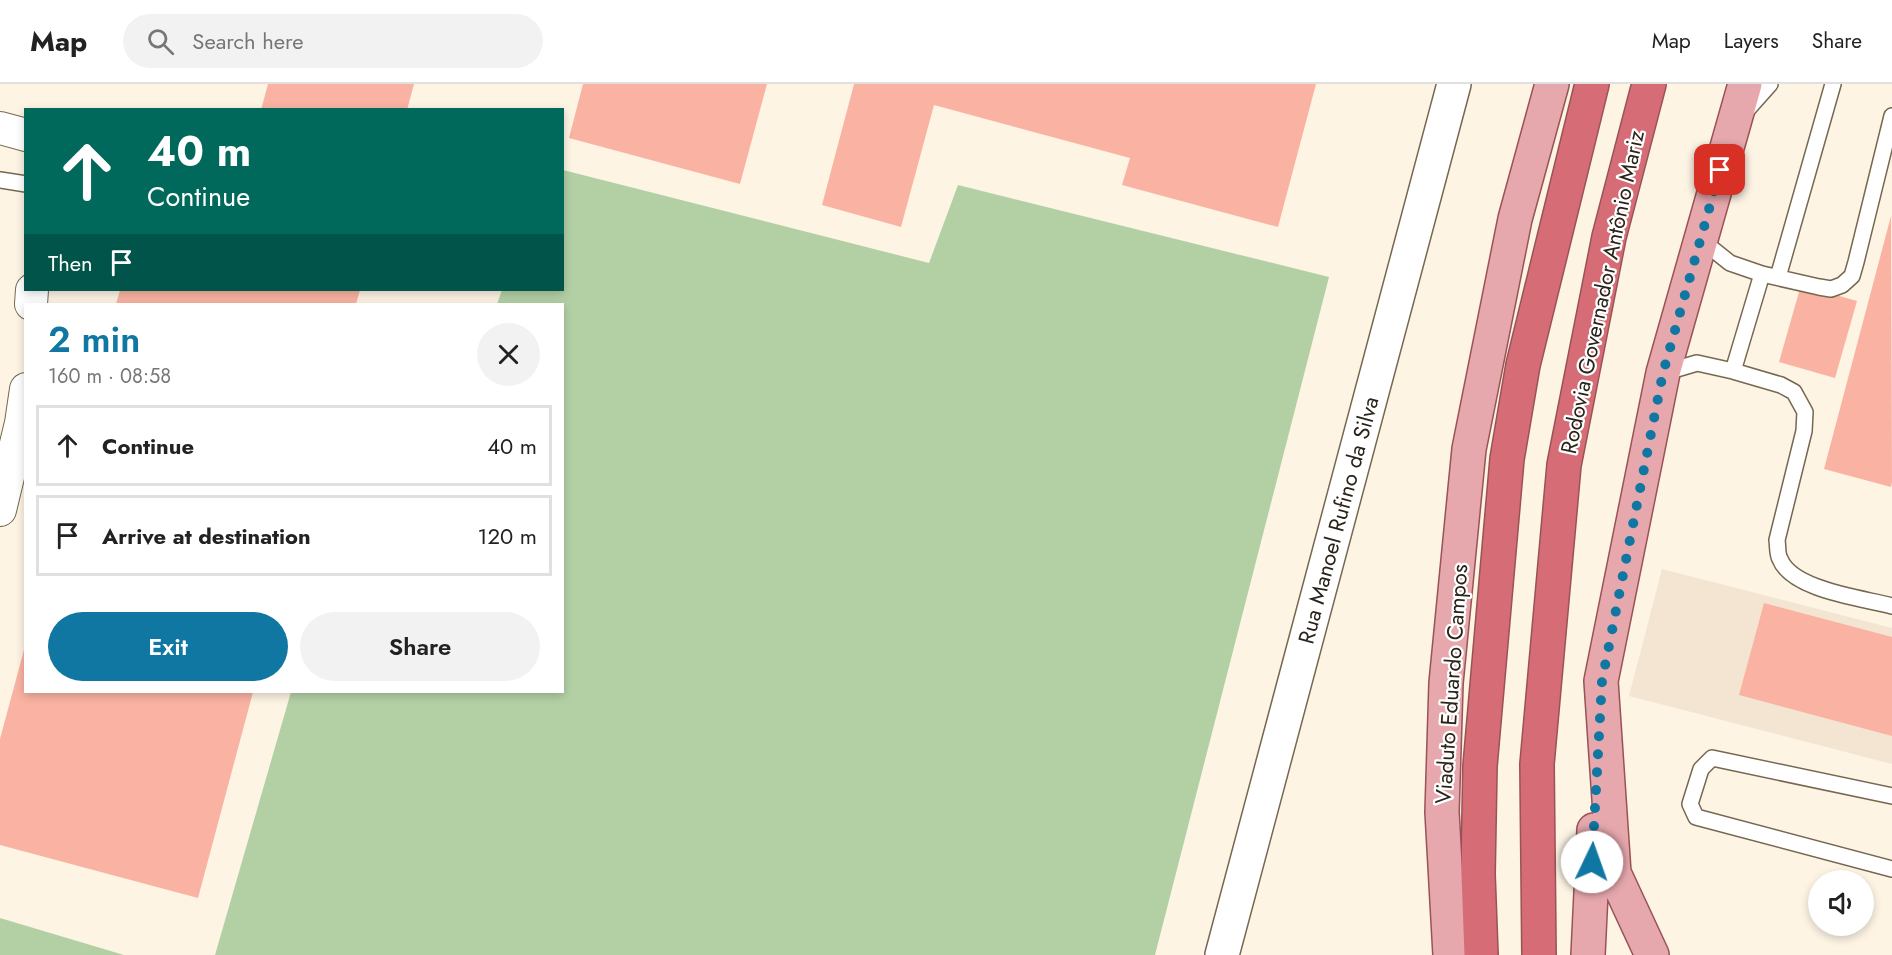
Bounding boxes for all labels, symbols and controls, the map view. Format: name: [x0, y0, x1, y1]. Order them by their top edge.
search box: [123, 14, 543, 68]
text: Map: [30, 21, 87, 62]
icon: search: [144, 25, 177, 58]
text: Search here: [192, 25, 304, 57]
text: Map: [1652, 26, 1691, 56]
text: Layers: [1724, 26, 1779, 56]
text: Share: [1812, 26, 1862, 56]
text: 40 m: [147, 121, 251, 182]
street label: Rodovia Governador Antônio Mariz: [1552, 127, 1652, 457]
icon: ahead: [48, 132, 126, 210]
pin: [1694, 144, 1745, 195]
icon: arrive: [1703, 153, 1736, 186]
text: Continue: [147, 177, 250, 216]
icon: arrive: [105, 246, 138, 279]
text: Then: [48, 247, 93, 279]
text: 2 min: [48, 313, 140, 365]
button: close: [477, 323, 540, 386]
text: 160 m · 08:58: [48, 362, 171, 391]
street label: Rua Manoel Rufino da Silva: [1290, 393, 1386, 647]
icon: ahead: [51, 429, 84, 462]
text: Continue: [102, 430, 194, 462]
text: 40 m: [487, 430, 537, 462]
icon: arrive: [51, 519, 84, 552]
text: Arrive at destination: [102, 520, 311, 552]
text: 120 m: [478, 520, 537, 552]
street label: Viaduto Eduardo Campos: [1427, 563, 1475, 805]
button: Exit: [48, 612, 288, 681]
button: Share: [300, 612, 540, 681]
position arrow: [1560, 830, 1624, 894]
map controls: [1808, 870, 1874, 936]
button: sound: [1808, 870, 1874, 936]

